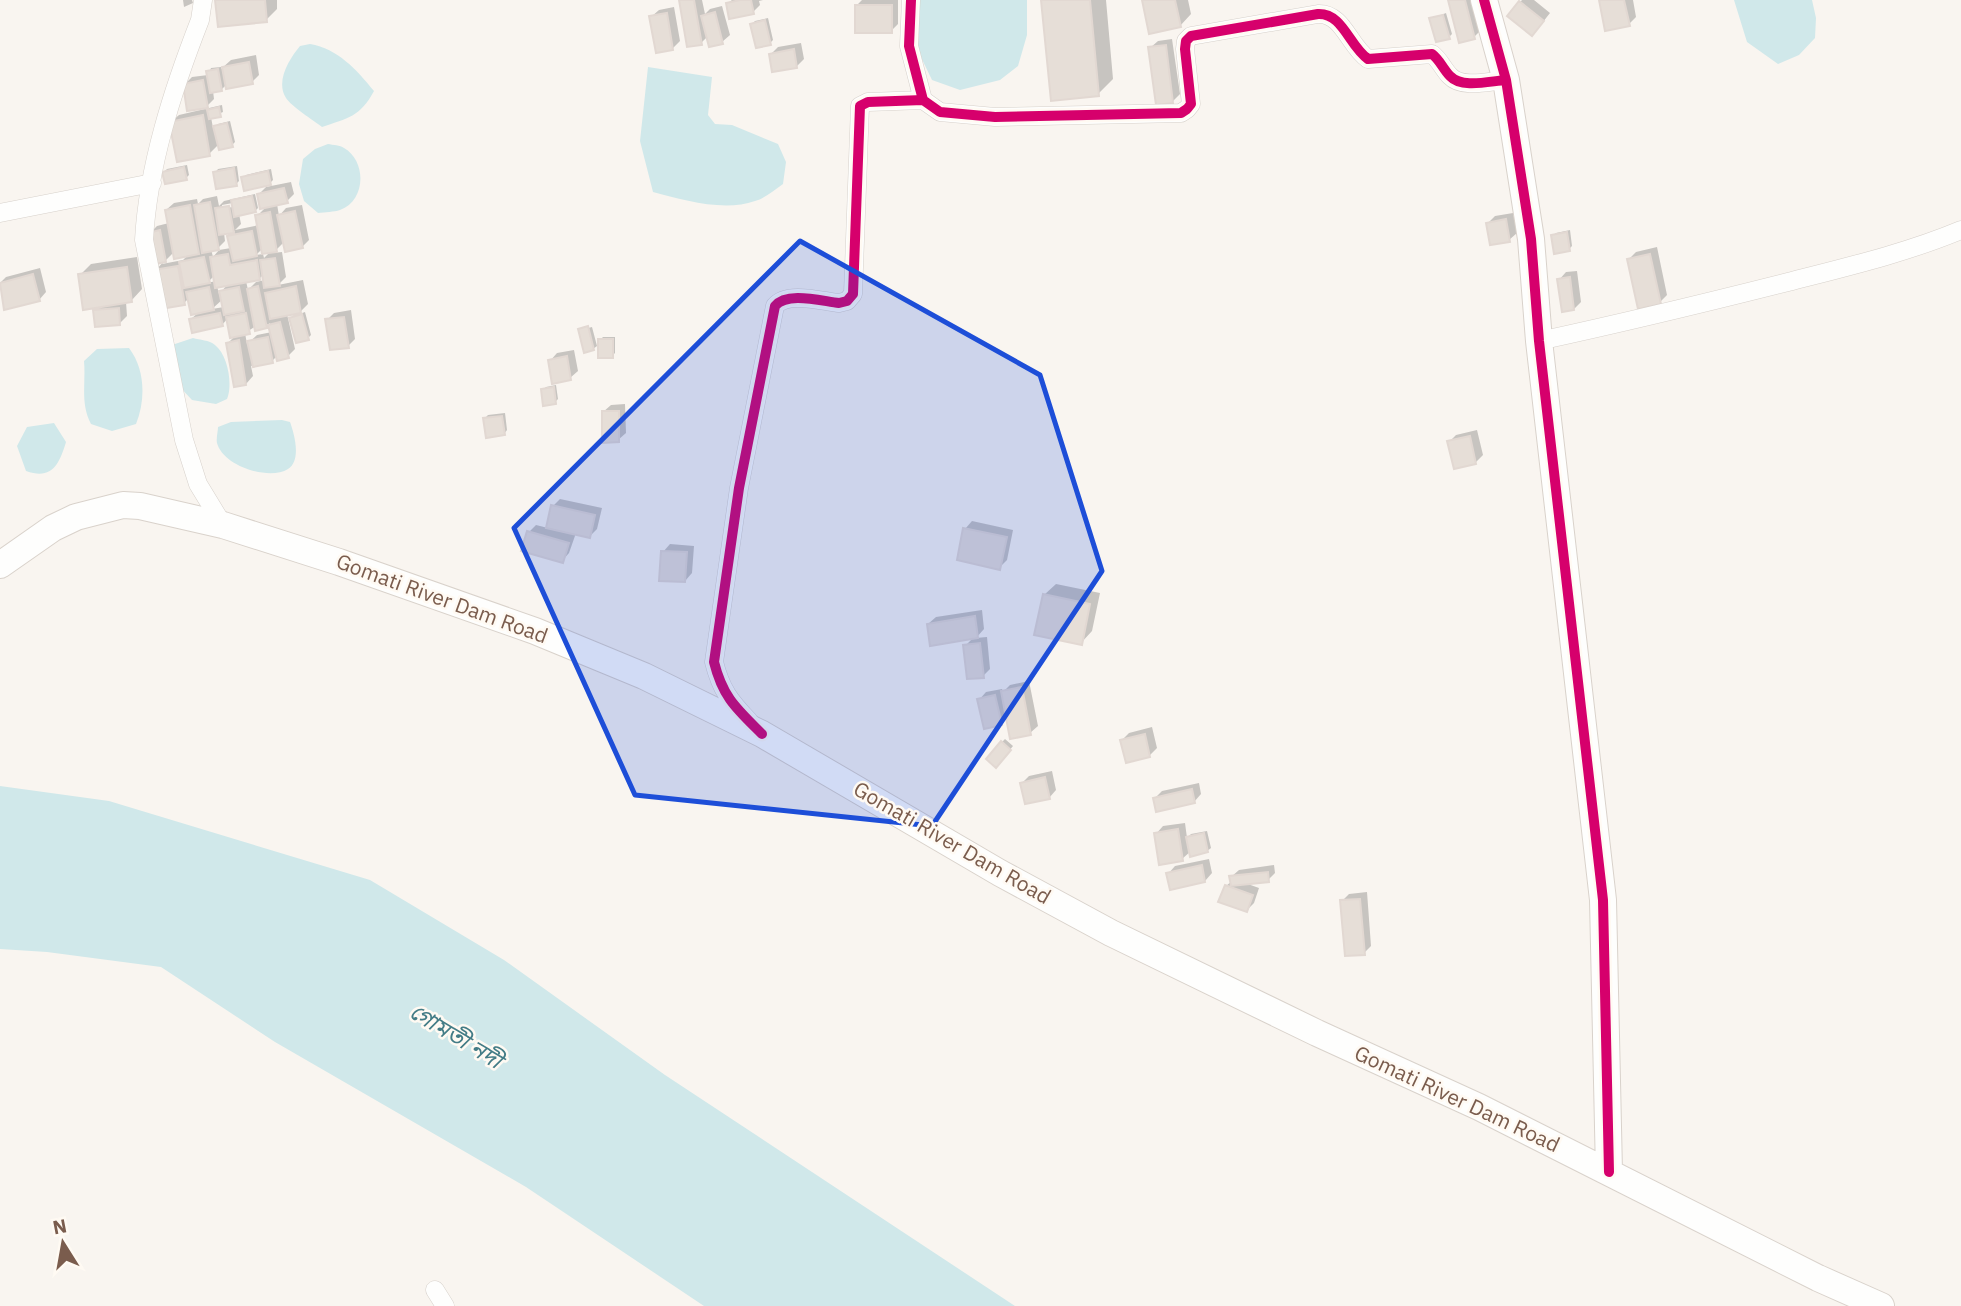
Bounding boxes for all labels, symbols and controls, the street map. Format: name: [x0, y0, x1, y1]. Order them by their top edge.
street label: Gomati River Dam Road: [333, 547, 552, 649]
street label: Gomati River Dam Road: [849, 774, 1056, 910]
water label: গোমতী নদী: [405, 996, 512, 1077]
street label: Gomati River Dam Road: [1350, 1038, 1565, 1158]
north arrow: [28, 1208, 98, 1278]
text: N: [51, 1213, 69, 1239]

